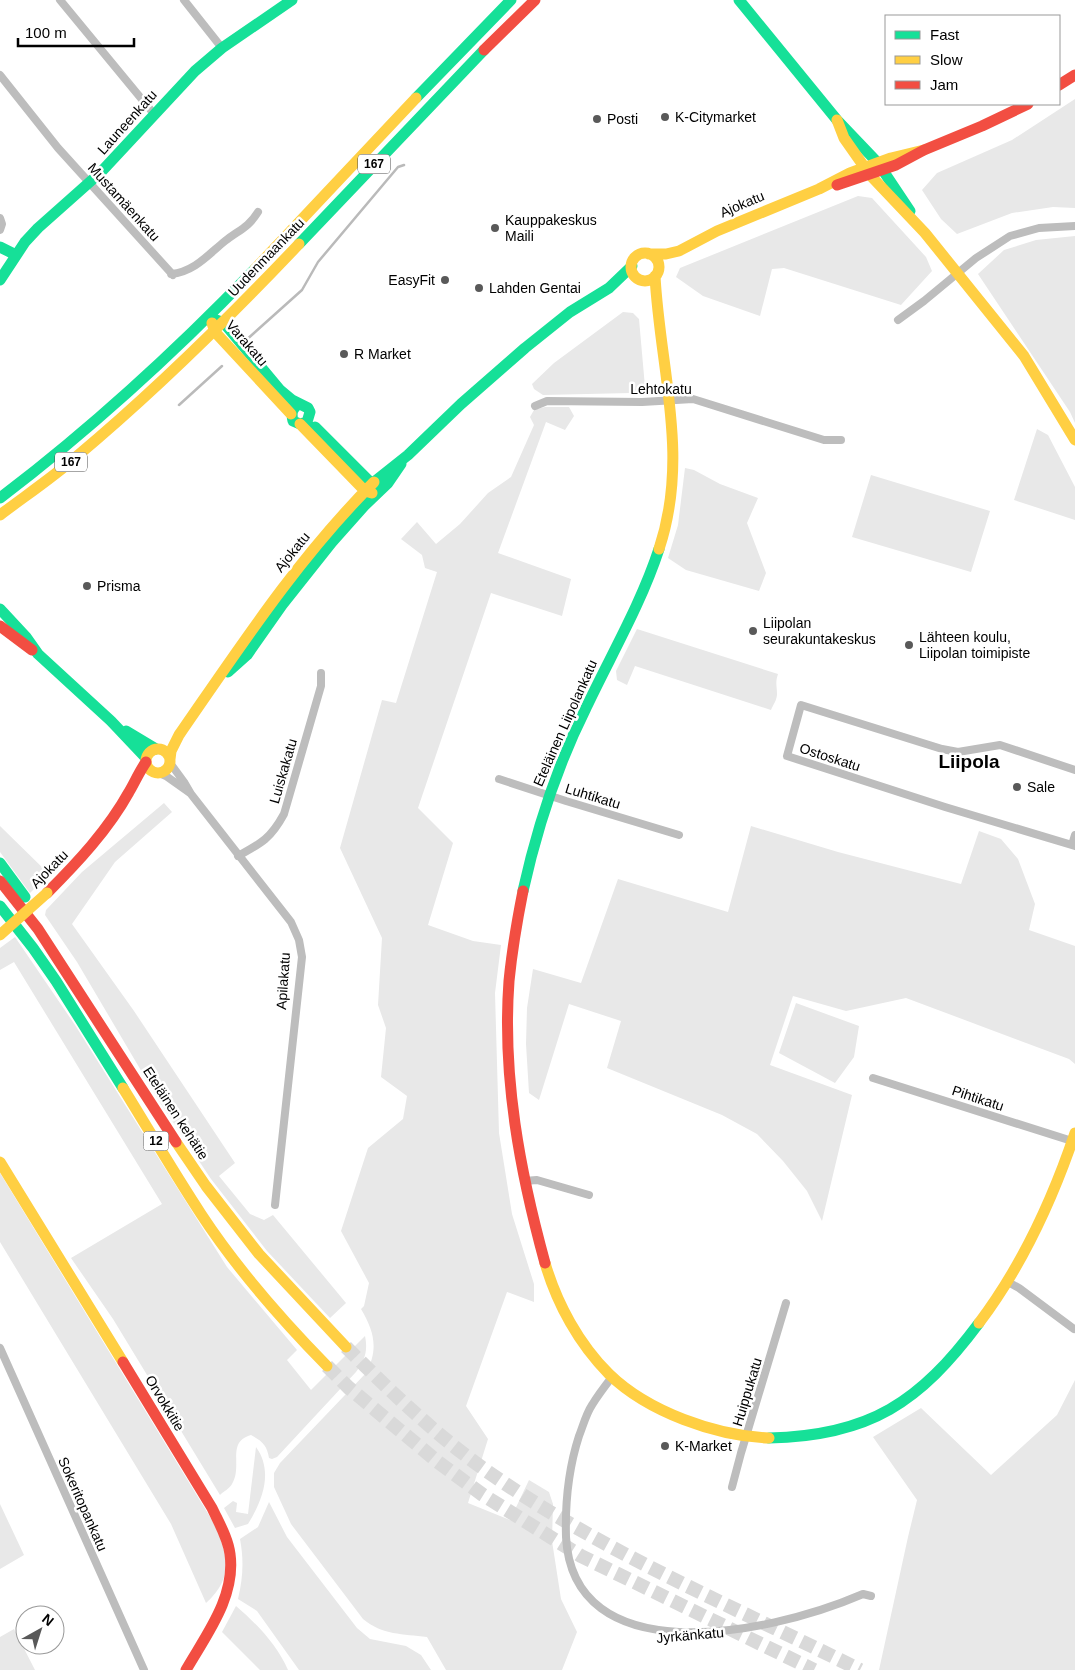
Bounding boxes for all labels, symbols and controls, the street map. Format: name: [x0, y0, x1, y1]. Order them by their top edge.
scale bar: [18, 15, 134, 47]
legend: [885, 15, 1060, 105]
text: 100 m: [25, 24, 67, 41]
text: Fast: [930, 26, 960, 43]
text: Slow: [930, 51, 963, 68]
text: Jam: [930, 76, 958, 93]
street label: Launeenkatu: [94, 87, 160, 157]
place label: K-Citymarket: [675, 109, 756, 125]
place label: Posti: [607, 111, 638, 127]
marker: K-Citymarket: [659, 111, 671, 123]
marker: Posti: [591, 113, 603, 125]
road number: 167: [358, 154, 390, 173]
street label: Mustamäenkatu: [85, 160, 163, 244]
street label: Ajokatu: [717, 188, 767, 220]
place label: Kauppakeskus Maili: [505, 212, 597, 244]
street label: Uudenmaankatu: [225, 214, 307, 300]
marker: Kauppakeskus Maili: [489, 222, 501, 234]
place label: EasyFit: [388, 272, 435, 288]
marker: EasyFit: [439, 274, 451, 286]
place label: Lahden Gentai: [489, 280, 581, 296]
marker: Lahden Gentai: [473, 282, 485, 294]
street label: Varakatu: [223, 317, 271, 369]
place label: R Market: [354, 346, 411, 362]
marker: R Market: [338, 348, 350, 360]
street label: Lehtokatu: [630, 381, 692, 397]
road number: 167: [55, 452, 87, 472]
street label: Ajokatu: [271, 529, 313, 575]
place label: Prisma: [97, 578, 141, 594]
marker: Prisma: [81, 580, 93, 592]
place label: Liipolan seurakuntakeskus: [763, 615, 876, 647]
marker: Liipolan seurakuntakeskus: [747, 625, 759, 637]
place label: Lähteen koulu, Liipolan toimipiste: [919, 629, 1030, 661]
marker: Lähteen koulu, Liipolan toimipiste: [903, 639, 915, 651]
street label: Eteläinen Liipolankatu: [530, 657, 600, 789]
street label: Luiskakatu: [266, 737, 300, 805]
street label: Ostoskatu: [798, 740, 862, 774]
district label: Liipola: [938, 751, 1000, 772]
place label: Sale: [1027, 779, 1055, 795]
street label: Luhtikatu: [563, 780, 623, 812]
marker: Sale: [1011, 781, 1023, 793]
street label: Ajokatu: [27, 847, 71, 891]
street label: Apilakatu: [273, 952, 293, 1010]
street label: Eteläinen kehätie: [140, 1064, 212, 1163]
street label: Pihtikatu: [950, 1082, 1006, 1114]
road number: 12: [144, 1132, 168, 1150]
street label: Huippukatu: [729, 1356, 765, 1428]
street label: Orvokkitie: [142, 1372, 188, 1434]
place label: K-Market: [675, 1438, 732, 1454]
marker: K-Market: [659, 1440, 671, 1452]
street label: Sokeritopankatu: [55, 1455, 111, 1553]
north arrow: [15, 1605, 65, 1655]
text: N: [39, 1610, 57, 1629]
street label: Jyrkänkatu: [656, 1624, 724, 1646]

